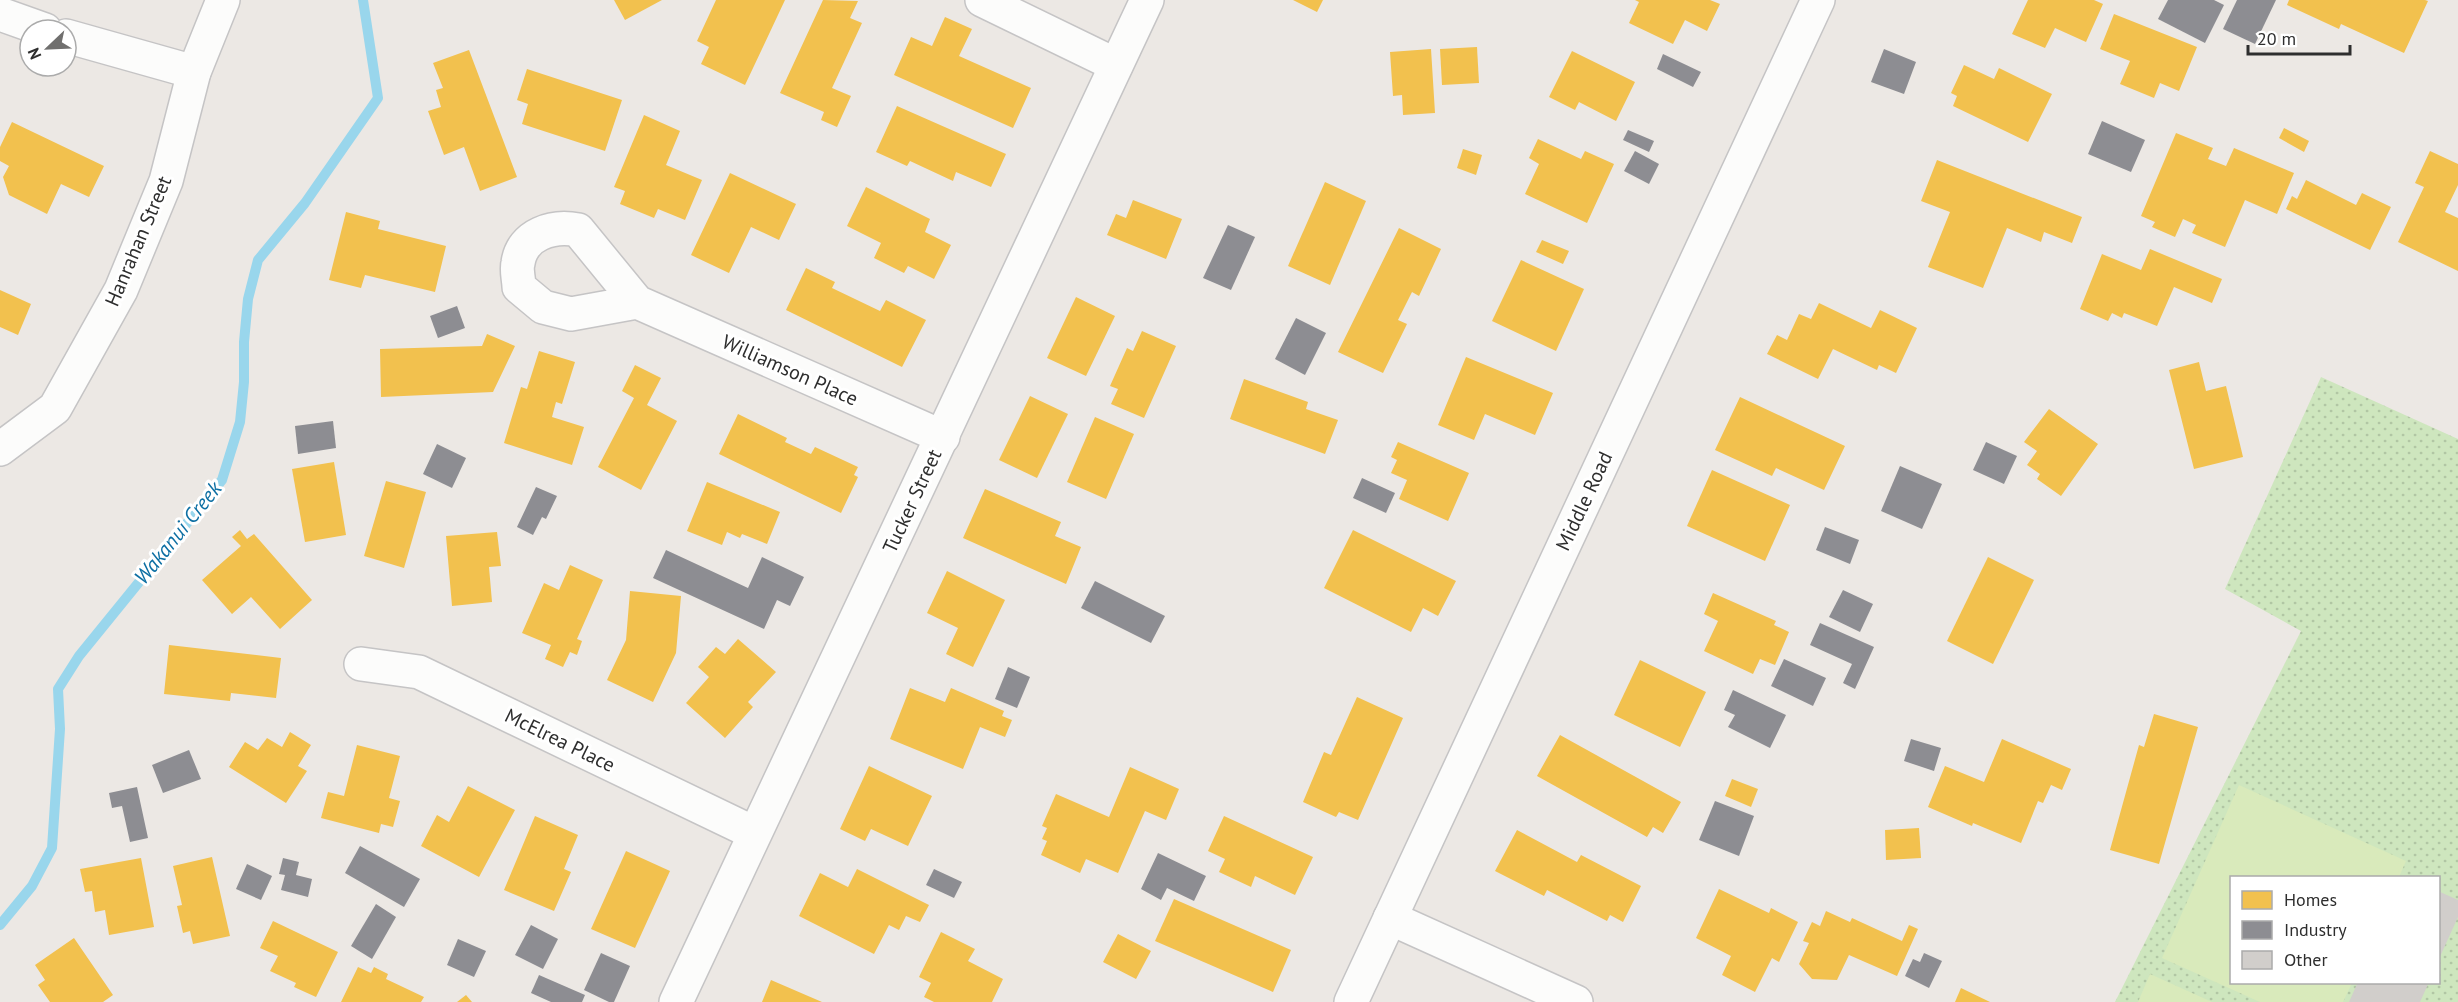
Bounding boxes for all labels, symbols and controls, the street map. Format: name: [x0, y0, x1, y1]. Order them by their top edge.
north arrow: [18, 18, 78, 78]
scale bar: [2248, 18, 2350, 56]
text: 20 m: [2257, 27, 2296, 50]
text: N: [23, 45, 45, 63]
street label: Hanrahan Street: [99, 172, 177, 310]
street label: Williamson Place: [718, 328, 862, 412]
street label: Tucker Street: [877, 445, 947, 557]
street label: Middle Road: [1550, 447, 1618, 555]
water label: Wakanui Creek: [128, 475, 228, 590]
street label: McElrea Place: [501, 702, 619, 778]
legend: [2230, 876, 2440, 984]
text: Homes: [2284, 888, 2337, 911]
text: Industry: [2284, 918, 2347, 941]
text: Other: [2284, 948, 2328, 971]

